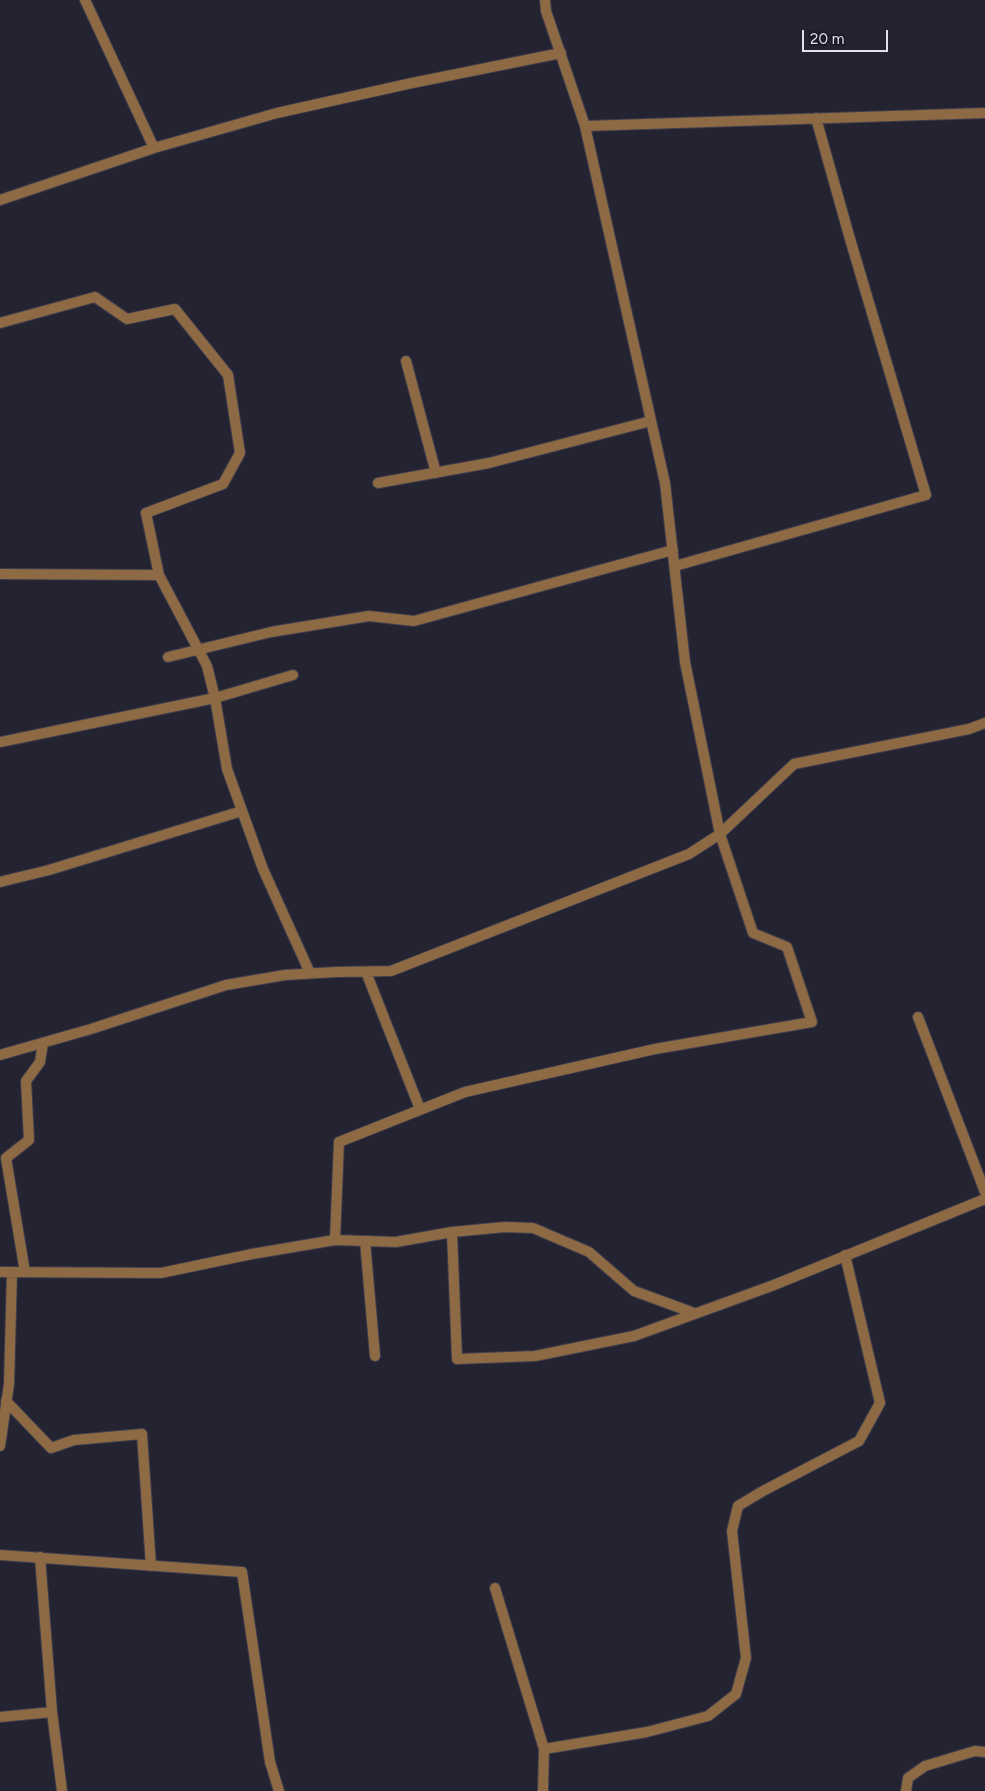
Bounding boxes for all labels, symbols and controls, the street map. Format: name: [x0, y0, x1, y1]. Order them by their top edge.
scale bar: [805, 20, 891, 52]
text: 20 m: [810, 30, 844, 48]

